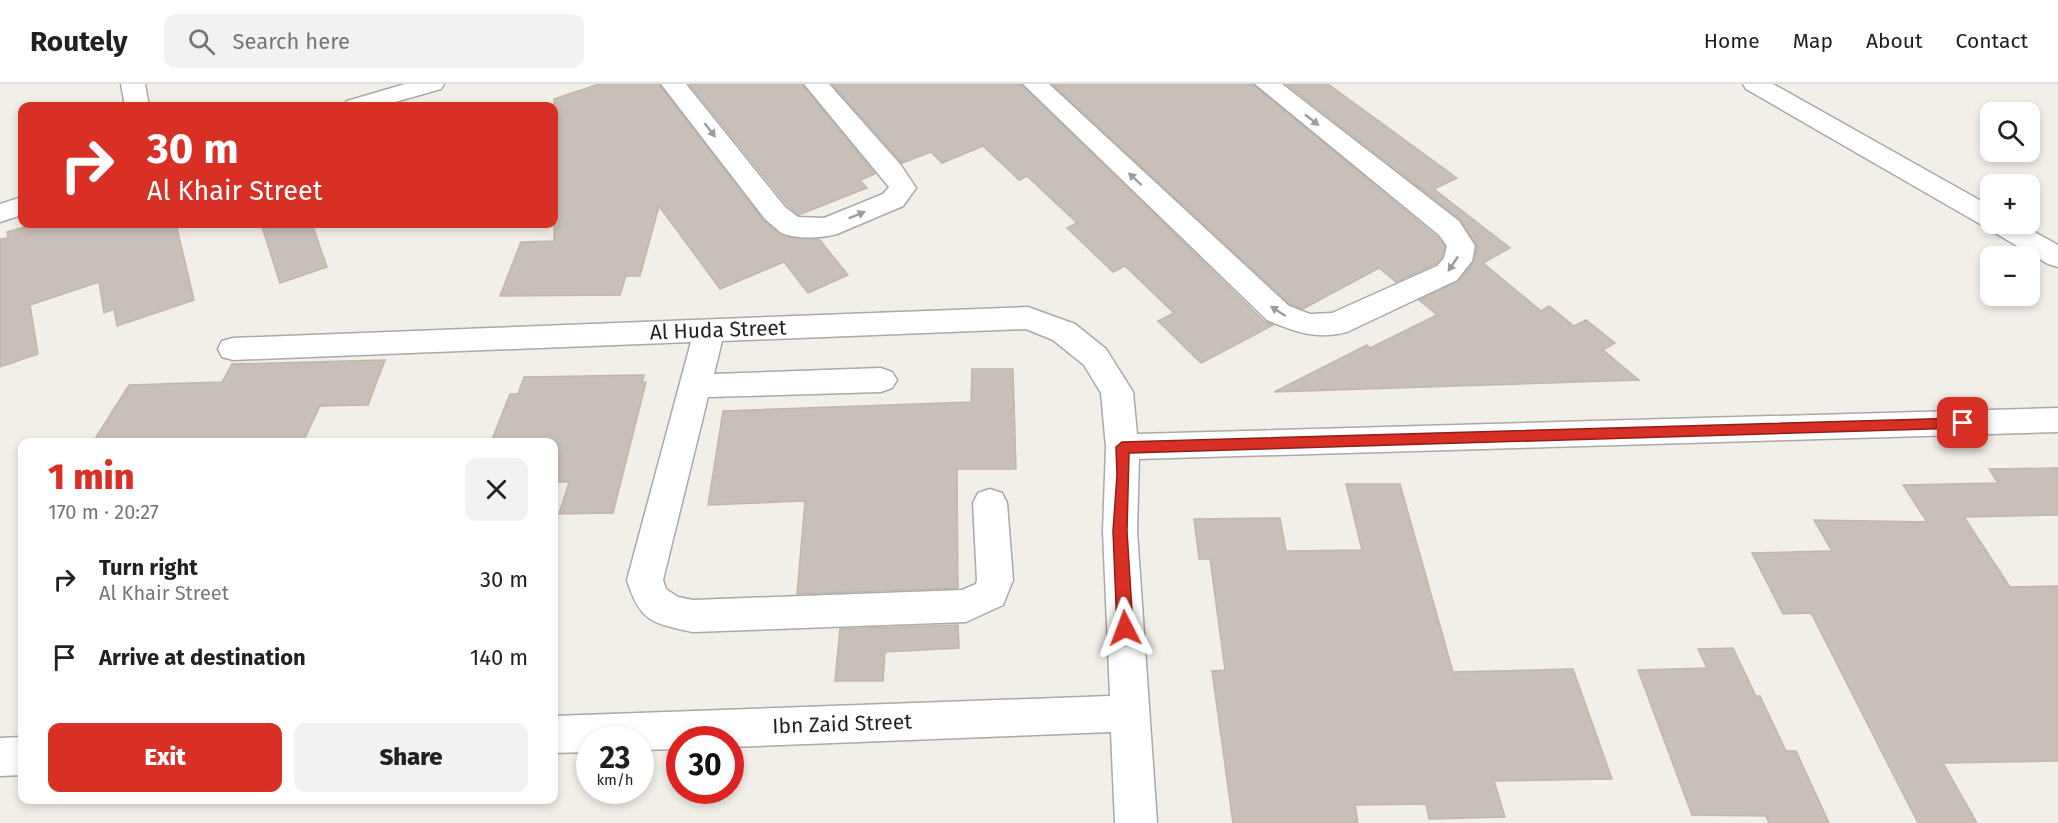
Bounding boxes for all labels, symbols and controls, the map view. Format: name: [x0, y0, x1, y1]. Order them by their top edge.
search box: [164, 14, 584, 68]
text: Routely: [30, 25, 128, 58]
icon: search: [185, 25, 218, 58]
text: Search here: [233, 28, 350, 55]
text: Home: [1704, 28, 1760, 54]
text: Map: [1793, 28, 1833, 54]
text: About: [1866, 28, 1923, 54]
text: Contact: [1956, 28, 2028, 54]
map controls: [1980, 102, 2040, 306]
button: search: [1980, 102, 2040, 162]
one-way arrow: [1305, 114, 1320, 126]
one-way arrow: [703, 122, 716, 138]
text: 30 m: [147, 124, 239, 174]
icon: right: [48, 126, 126, 204]
one-way arrow: [1128, 172, 1143, 186]
button: +: [1980, 174, 2040, 234]
text: Al Khair Street: [147, 175, 322, 207]
one-way arrow: [848, 210, 866, 219]
button: −: [1980, 246, 2040, 306]
one-way arrow: [1448, 255, 1459, 272]
one-way arrow: [1270, 306, 1286, 317]
street label: Al Huda Street: [649, 315, 787, 345]
pin: [1937, 397, 1988, 448]
icon: arrive: [1946, 406, 1979, 439]
text: 1 min: [48, 455, 134, 499]
button: close: [465, 458, 528, 521]
text: 170 m · 20:27: [48, 500, 159, 524]
text: Turn right: [99, 554, 198, 581]
icon: right: [48, 563, 81, 596]
text: 30 m: [480, 566, 528, 593]
text: Al Khair Street: [99, 581, 229, 605]
position arrow: [1093, 596, 1157, 660]
icon: arrive: [48, 641, 81, 674]
text: Arrive at destination: [99, 644, 306, 671]
text: 140 m: [470, 644, 528, 671]
street label: Ibn Zaid Street: [772, 709, 913, 739]
button: Exit: [48, 723, 282, 792]
button: Share: [294, 723, 528, 792]
speed limit sign: 30: [666, 726, 744, 804]
text: 23: [600, 740, 630, 776]
text: km/h: [596, 771, 634, 789]

